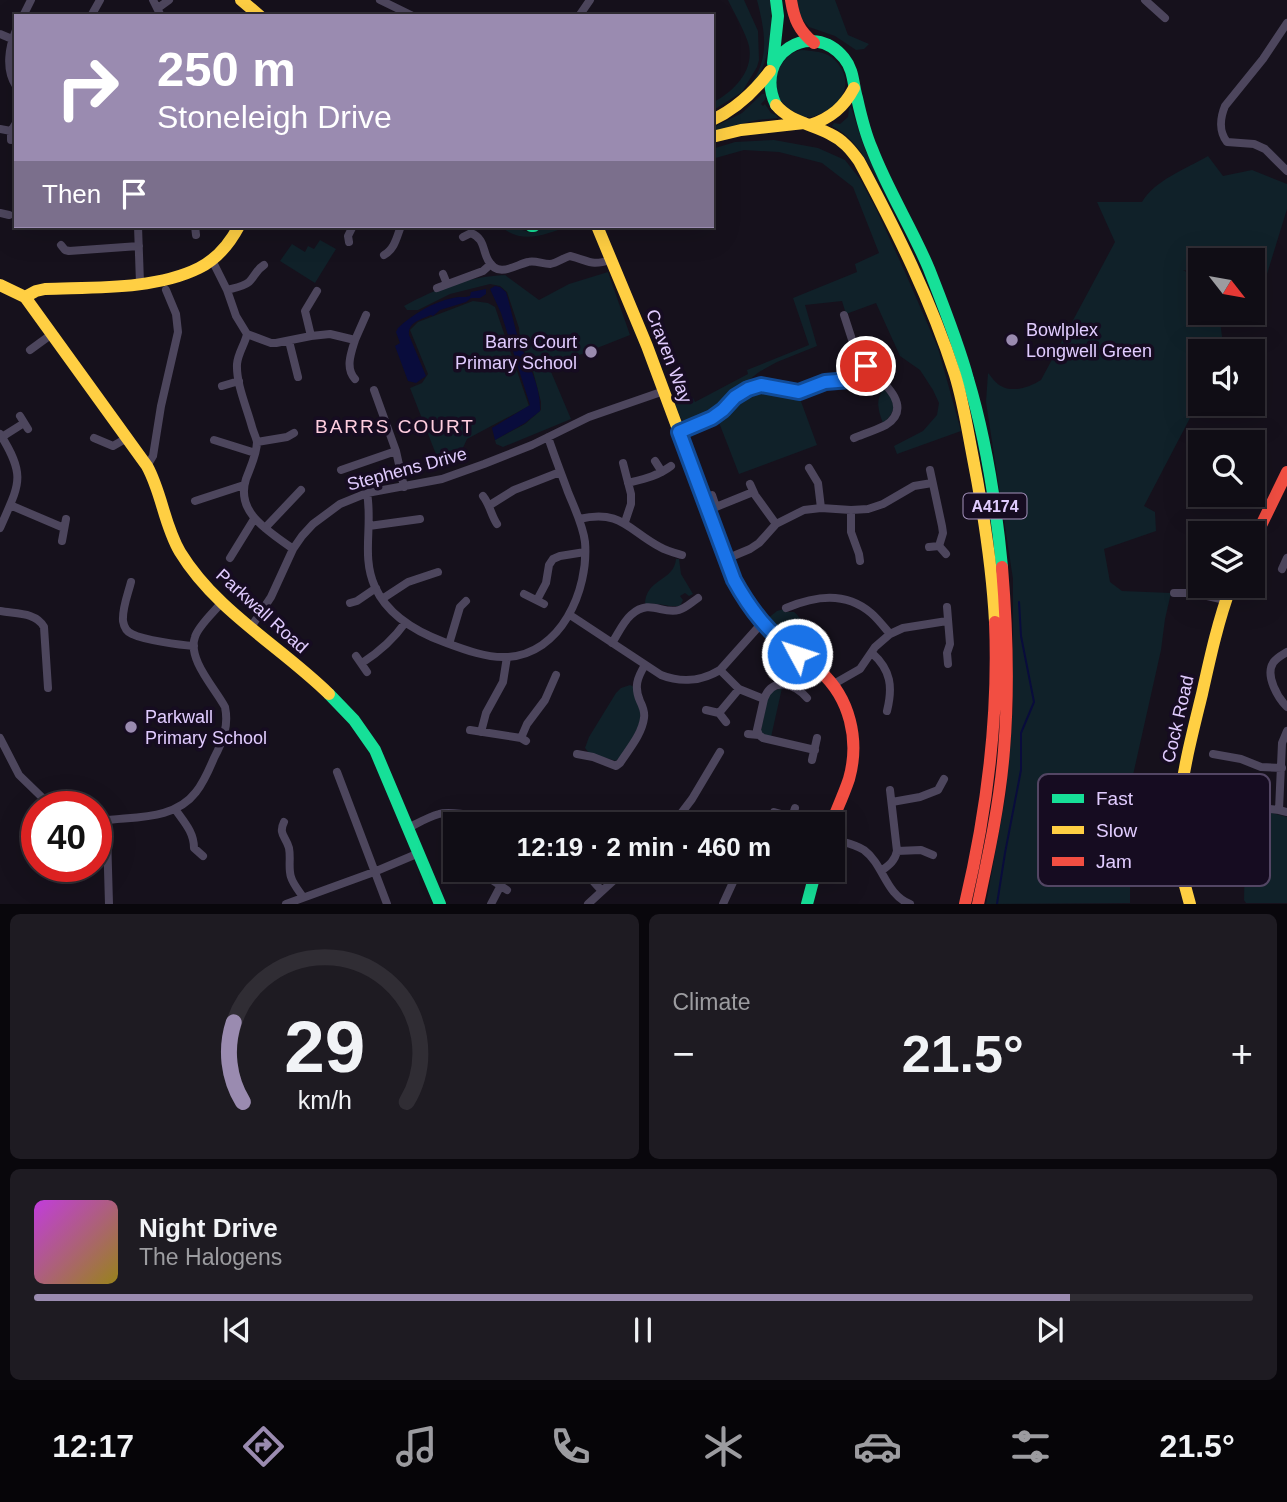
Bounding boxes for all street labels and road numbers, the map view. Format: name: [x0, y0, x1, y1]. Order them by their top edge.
street label: Craven Way: [642, 307, 696, 405]
street label: Stephens Drive: [345, 443, 469, 495]
road number: A4174: [964, 494, 1026, 519]
street label: Parkwall Road: [212, 565, 312, 657]
street label: Cock Road: [1158, 673, 1198, 765]

